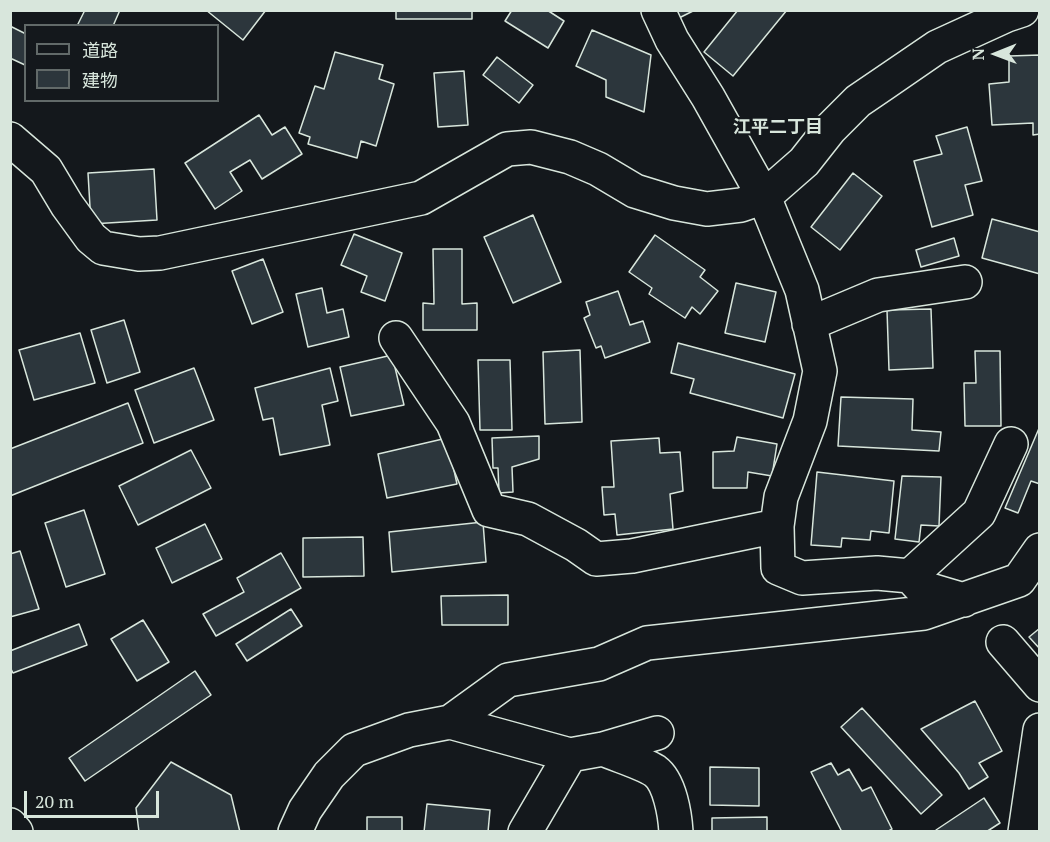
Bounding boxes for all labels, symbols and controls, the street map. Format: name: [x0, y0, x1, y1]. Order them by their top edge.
legend: [24, 24, 219, 102]
north arrow: [966, 24, 1026, 84]
text: 道路: [82, 38, 118, 62]
text: N: [967, 48, 989, 61]
text: 建物: [82, 68, 118, 92]
district label: 江平二丁目: [733, 117, 823, 139]
scale bar: [27, 779, 162, 817]
text: 20 m: [35, 789, 74, 813]

